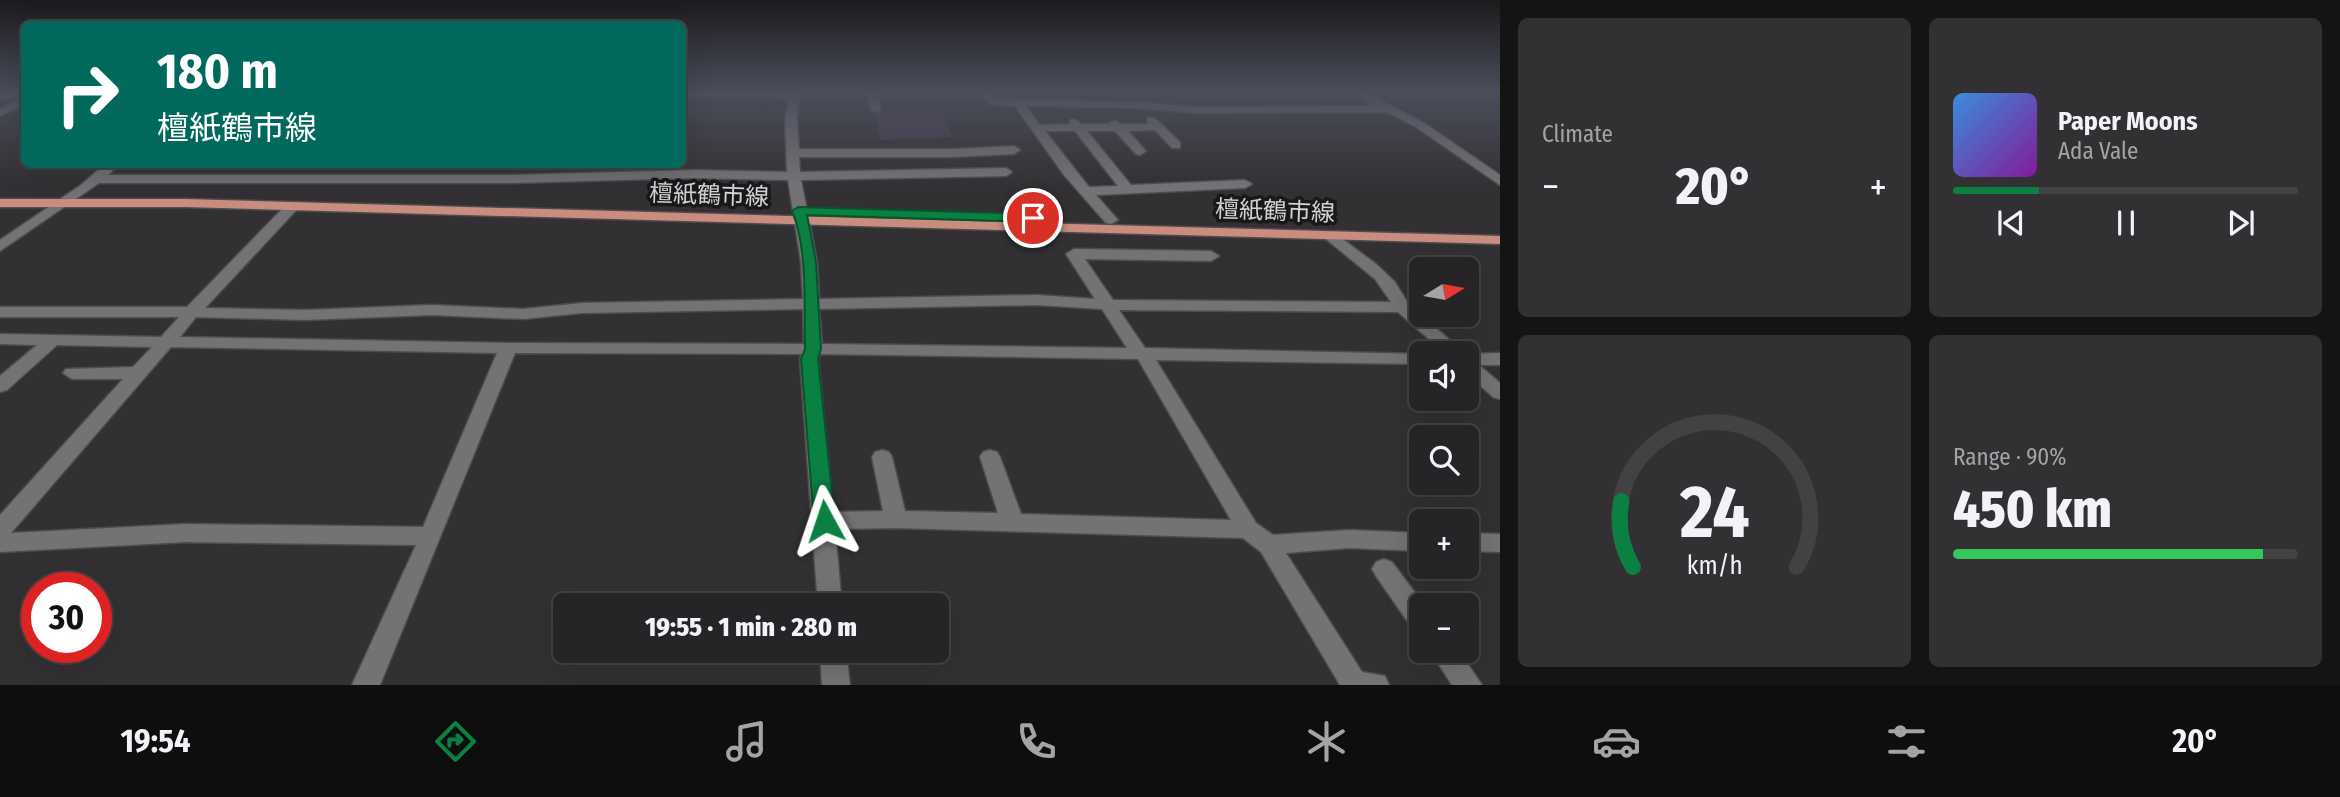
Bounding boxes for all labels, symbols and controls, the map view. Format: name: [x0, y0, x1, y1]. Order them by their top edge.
text: 180 m: [157, 42, 278, 101]
icon: right: [42, 49, 133, 140]
text: Paper Moons: [2058, 106, 2198, 137]
text: 檀紙鶴市線: [157, 109, 317, 147]
text: Climate: [1542, 120, 1613, 148]
text: Ada Vale: [2058, 137, 2138, 165]
text: 20°: [1676, 155, 1753, 218]
text: −: [1542, 164, 1559, 210]
text: +: [1870, 164, 1887, 210]
street label: 檀紙鶴市線: [649, 179, 769, 211]
pin: [1003, 188, 1063, 248]
street label: 檀紙鶴市線: [1215, 195, 1335, 227]
icon: arrive: [1014, 199, 1052, 237]
icon: previous: [1992, 204, 2030, 242]
icon: pause: [2107, 204, 2145, 242]
icon: next: [2222, 204, 2260, 242]
north arrow: [1409, 257, 1479, 327]
map controls: [1409, 257, 1479, 663]
button: sound: [1409, 341, 1479, 411]
button: search: [1409, 425, 1479, 495]
text: Range · 90%: [1953, 443, 2067, 471]
text: 24: [1679, 469, 1749, 556]
text: 450 km: [1953, 478, 2112, 541]
position arrow: [788, 484, 862, 558]
button: +: [1409, 509, 1479, 579]
text: km/h: [1687, 551, 1742, 581]
speed limit sign: 30: [21, 572, 112, 663]
button: −: [1409, 593, 1479, 663]
text: 19:55 · 1 min · 280 m: [645, 612, 857, 643]
icon: directions: [431, 717, 480, 766]
icon: music: [722, 717, 771, 766]
icon: phone: [1012, 717, 1061, 766]
icon: climate: [1302, 717, 1351, 766]
icon: car: [1592, 717, 1641, 766]
icon: filters: [1882, 717, 1931, 766]
text: 19:54: [121, 722, 190, 760]
text: 20°: [2172, 722, 2219, 760]

